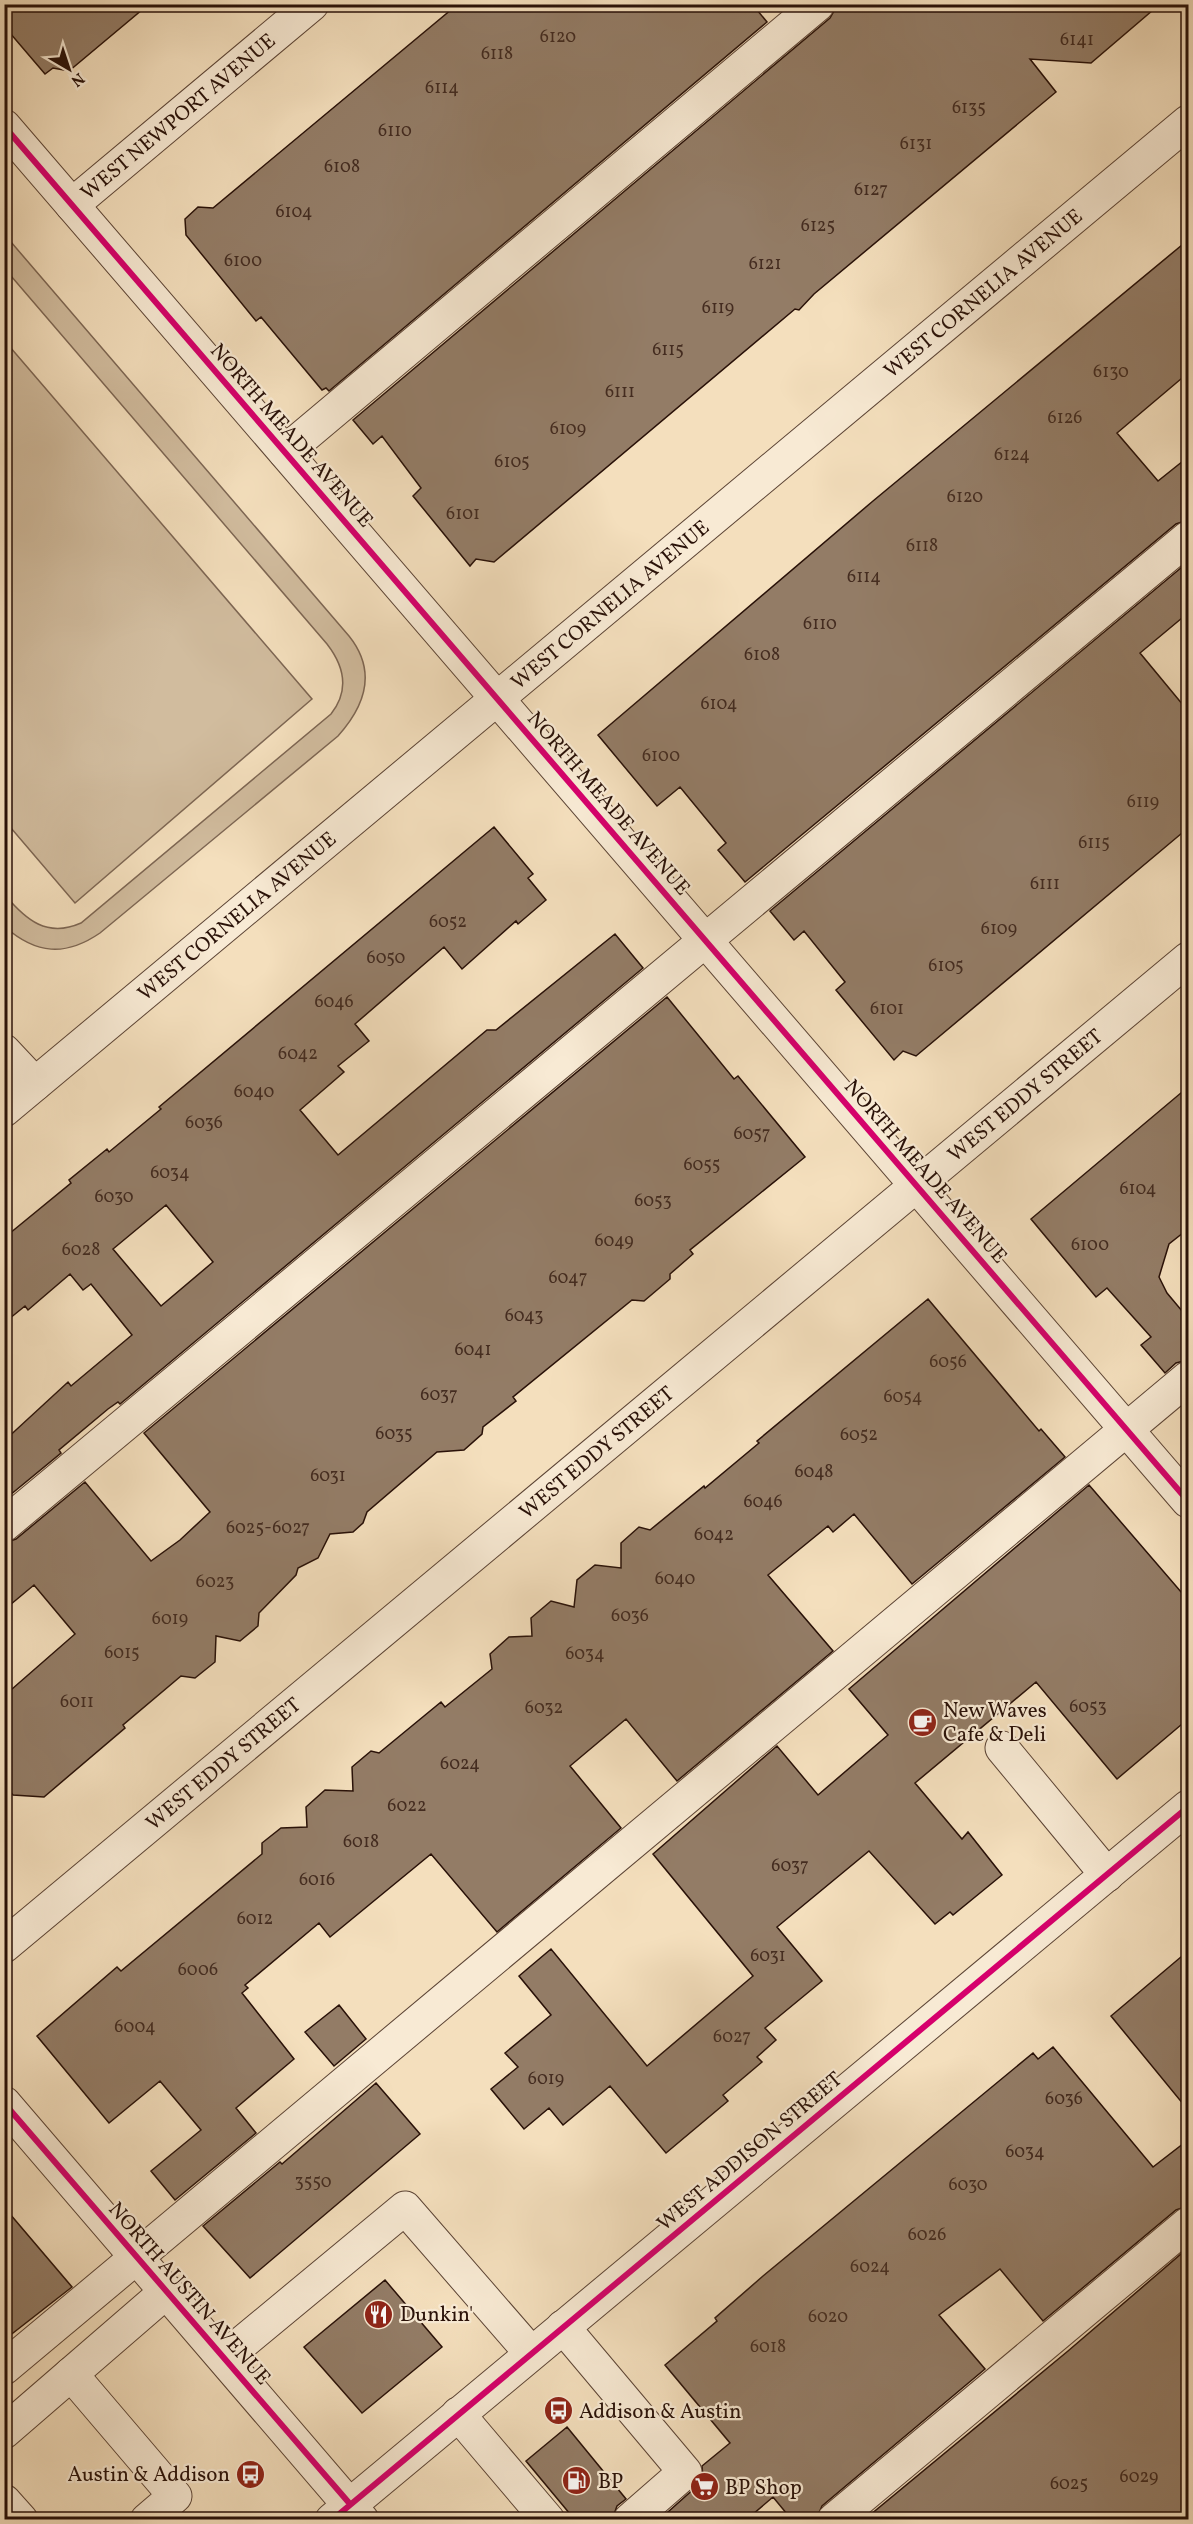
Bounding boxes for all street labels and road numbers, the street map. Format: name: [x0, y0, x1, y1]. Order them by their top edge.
street label: WEST NEWPORT AVENUE: [75, 27, 281, 205]
street label: WEST CORNELIA AVENUE: [878, 203, 1089, 386]
street label: NORTH MEADE AVENUE: [203, 338, 379, 534]
street label: WEST CORNELIA AVENUE: [505, 514, 716, 697]
street label: NORTH MEADE AVENUE: [520, 706, 696, 902]
street label: WEST CORNELIA AVENUE: [132, 826, 343, 1009]
street label: WEST EDDY STREET: [942, 1023, 1110, 1169]
street label: NORTH MEADE AVENUE: [837, 1074, 1013, 1270]
street label: WEST EDDY STREET: [513, 1380, 681, 1527]
street label: WEST EDDY STREET: [140, 1691, 308, 1838]
street label: WEST ADDISON STREET: [651, 2066, 849, 2238]
street label: NORTH AUSTIN AVENUE: [101, 2196, 277, 2392]

